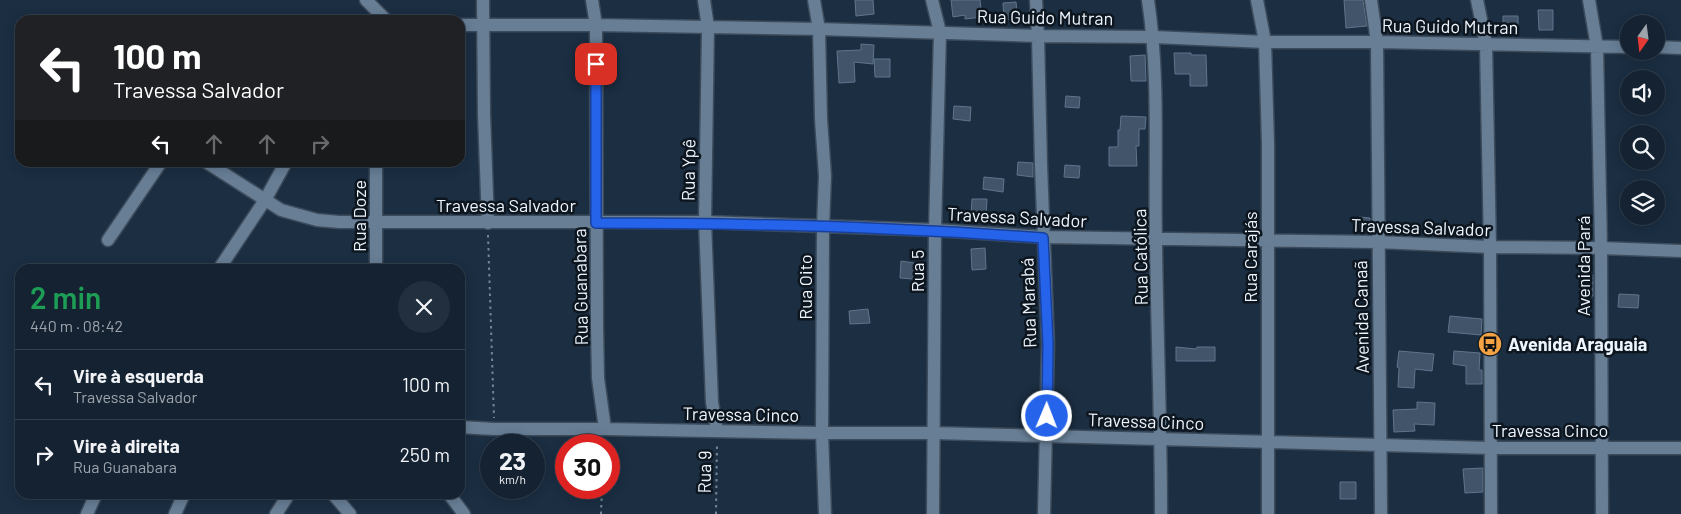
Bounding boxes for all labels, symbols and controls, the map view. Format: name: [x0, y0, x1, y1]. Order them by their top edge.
street label: Rua Guido Mutran: [977, 5, 1113, 29]
street label: Rua Guido Mutran: [1382, 14, 1518, 38]
north arrow: [1620, 15, 1665, 60]
map controls: [1620, 15, 1665, 225]
text: 100 m: [113, 34, 202, 76]
icon: left: [30, 35, 95, 100]
pin: [575, 43, 617, 85]
icon: arrive: [582, 50, 610, 78]
button: sound: [1620, 70, 1665, 115]
text: Travessa Salvador: [113, 76, 284, 102]
button: search: [1620, 125, 1665, 170]
icon: left: [147, 130, 175, 158]
icon: ahead: [200, 130, 228, 158]
icon: ahead: [253, 130, 281, 158]
icon: right: [306, 130, 334, 158]
street label: Rua Ypê: [676, 139, 700, 201]
street label: Rua Doze: [348, 180, 370, 252]
button: layers: [1620, 180, 1665, 225]
street label: Travessa Salvador: [436, 194, 576, 216]
street label: Travessa Salvador: [947, 202, 1088, 232]
street label: Rua Católica: [1128, 209, 1152, 305]
street label: Rua Carajás: [1239, 211, 1261, 303]
street label: Travessa Salvador: [1351, 214, 1492, 240]
street label: Avenida Pará: [1572, 216, 1594, 316]
street label: Rua Guanabara: [568, 228, 592, 346]
street label: Rua 5: [906, 250, 928, 292]
street label: Rua Oito: [794, 254, 816, 320]
street label: Rua Marabá: [1015, 258, 1041, 348]
street label: Avenida Canaã: [1349, 260, 1373, 374]
text: 2 min: [30, 279, 101, 315]
button: close: [398, 281, 450, 333]
text: 440 m · 08:42: [30, 316, 123, 335]
bus stop icon: Avenida Araguaia: [1477, 331, 1503, 357]
place label: Avenida Araguaia: [1508, 333, 1647, 355]
text: Vire à esquerda: [73, 364, 204, 387]
icon: left: [30, 371, 58, 399]
text: 100 m: [402, 373, 450, 396]
text: Travessa Salvador: [73, 387, 197, 406]
position arrow: [1020, 389, 1072, 441]
street label: Travessa Cinco: [683, 402, 799, 426]
street label: Travessa Cinco: [1087, 408, 1205, 434]
street label: Travessa Cinco: [1492, 419, 1608, 441]
text: Vire à direita: [73, 434, 180, 457]
speed limit sign: 30: [555, 434, 620, 499]
icon: right: [30, 441, 58, 469]
text: 250 m: [400, 443, 450, 466]
text: 23: [499, 445, 526, 475]
street label: Rua 9: [693, 450, 715, 494]
text: Rua Guanabara: [73, 457, 177, 476]
text: km/h: [499, 472, 526, 486]

